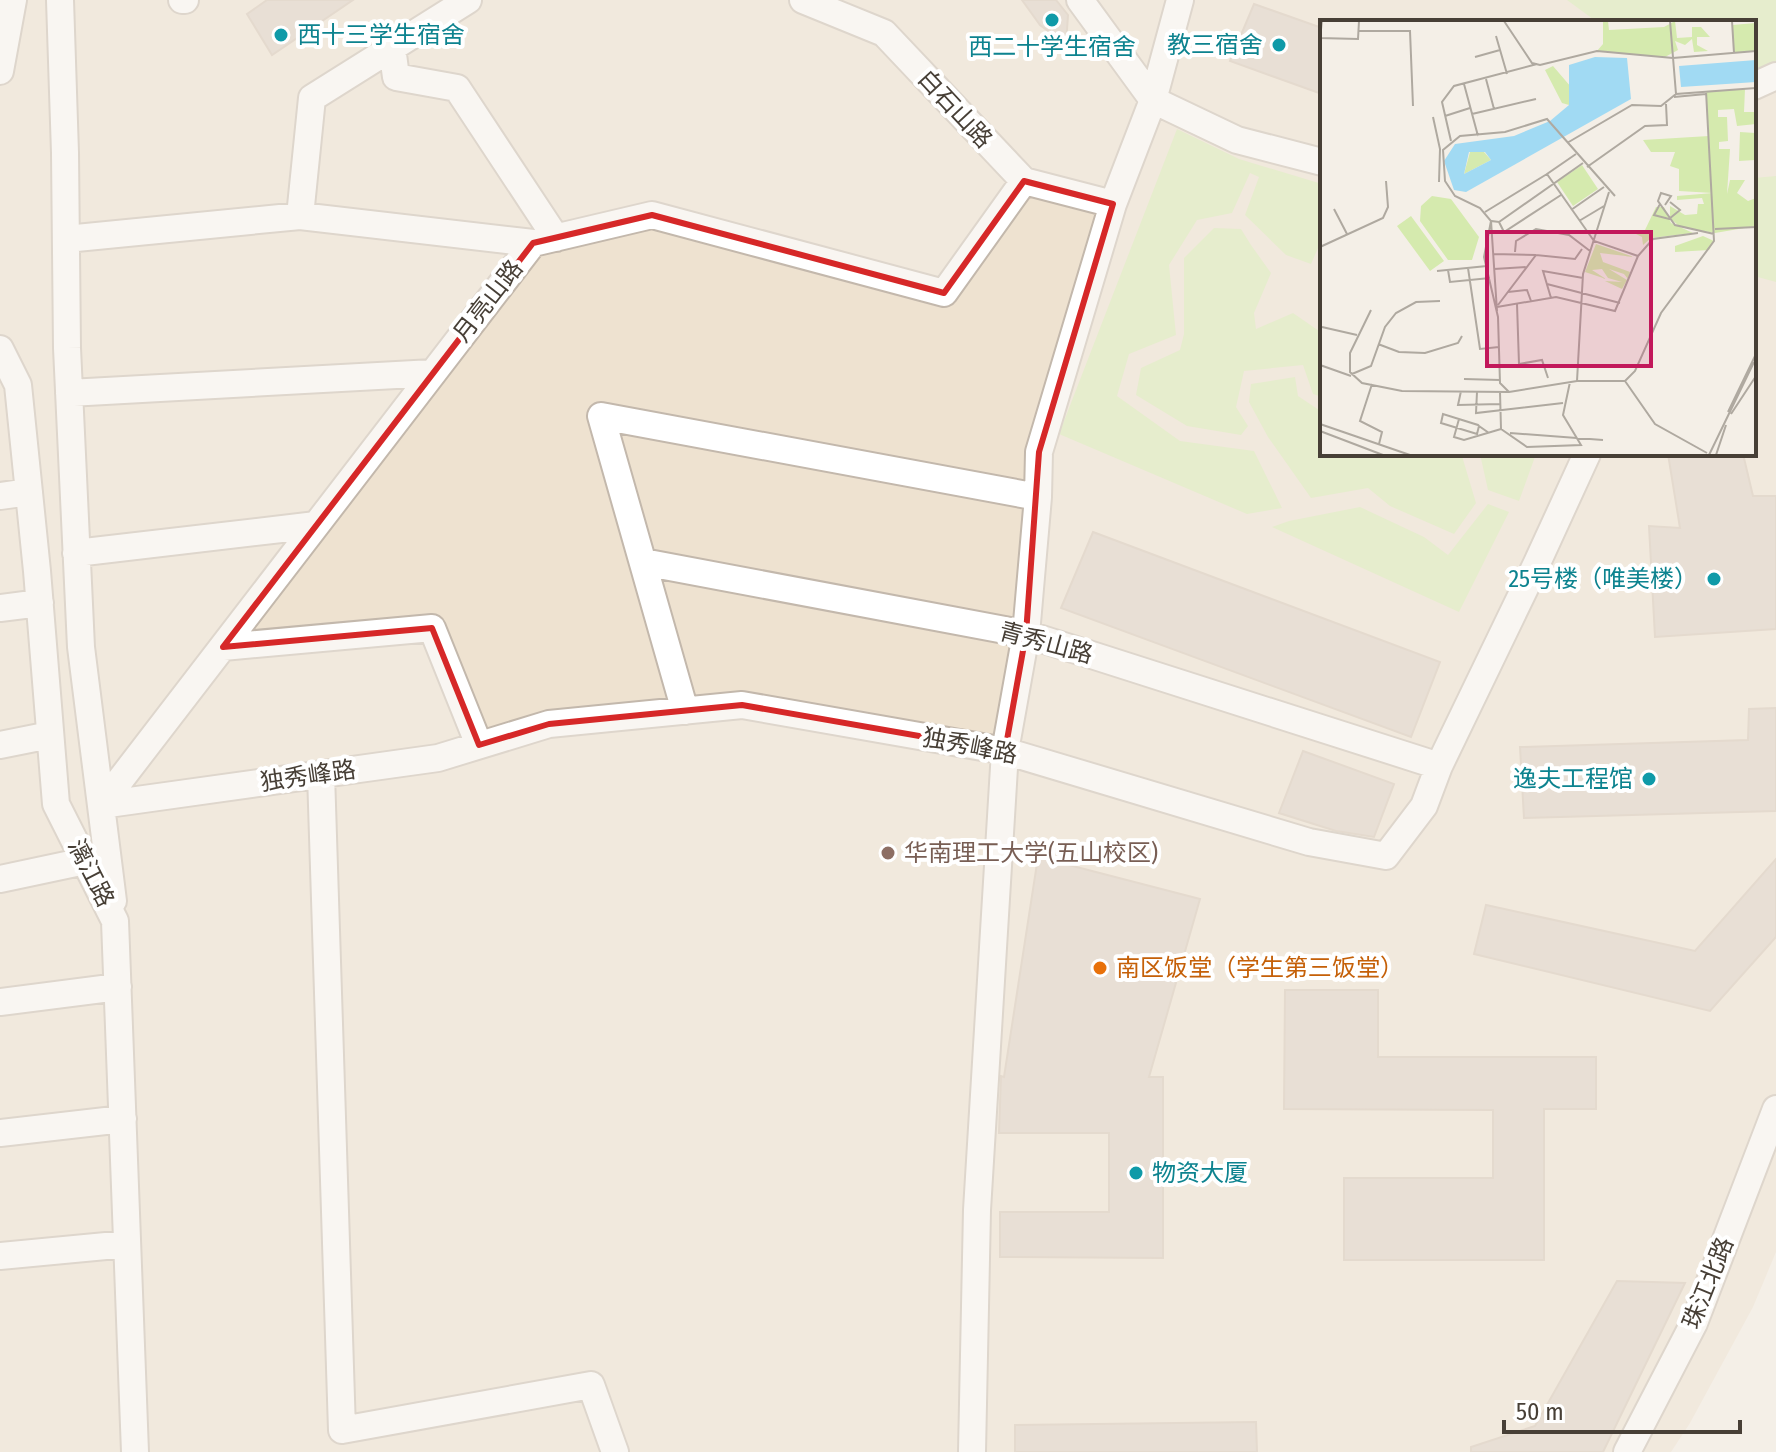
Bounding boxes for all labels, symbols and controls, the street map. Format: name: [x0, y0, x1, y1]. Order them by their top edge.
marker: 西二十学生宿舍: [1043, 11, 1061, 29]
inset map: [1320, 20, 1756, 456]
place label: 西十三学生宿舍: [297, 21, 465, 49]
marker: 西十三学生宿舍: [272, 26, 290, 44]
place label: 教三宿舍: [1167, 31, 1263, 59]
place label: 西二十学生宿舍: [968, 33, 1136, 61]
marker: 教三宿舍: [1270, 36, 1288, 54]
street label: 白石山路: [912, 64, 998, 154]
street label: 月亮山路: [447, 255, 529, 347]
place label: 25号楼（唯美楼）: [1508, 565, 1698, 593]
marker: 25号楼（唯美楼）: [1705, 570, 1723, 588]
street label: 青秀山路: [996, 617, 1096, 669]
street label: 独秀峰路: [920, 723, 1020, 769]
street label: 独秀峰路: [259, 755, 357, 797]
place label: 逸夫工程馆: [1513, 765, 1633, 793]
marker: 逸夫工程馆: [1640, 770, 1658, 788]
street label: 漓江路: [62, 835, 120, 911]
place label: 华南理工大学(五山校区): [904, 839, 1158, 867]
marker: 华南理工大学(五山校区): [879, 844, 897, 862]
place label: 南区饭堂（学生第三饭堂）: [1116, 954, 1404, 982]
marker: 南区饭堂（学生第三饭堂）: [1091, 959, 1109, 977]
place label: 物资大厦: [1152, 1159, 1248, 1187]
marker: 物资大厦: [1127, 1164, 1145, 1182]
street label: 珠江北路: [1677, 1233, 1739, 1333]
scale bar: [1504, 1384, 1740, 1434]
text: 50 m: [1516, 1398, 1564, 1426]

